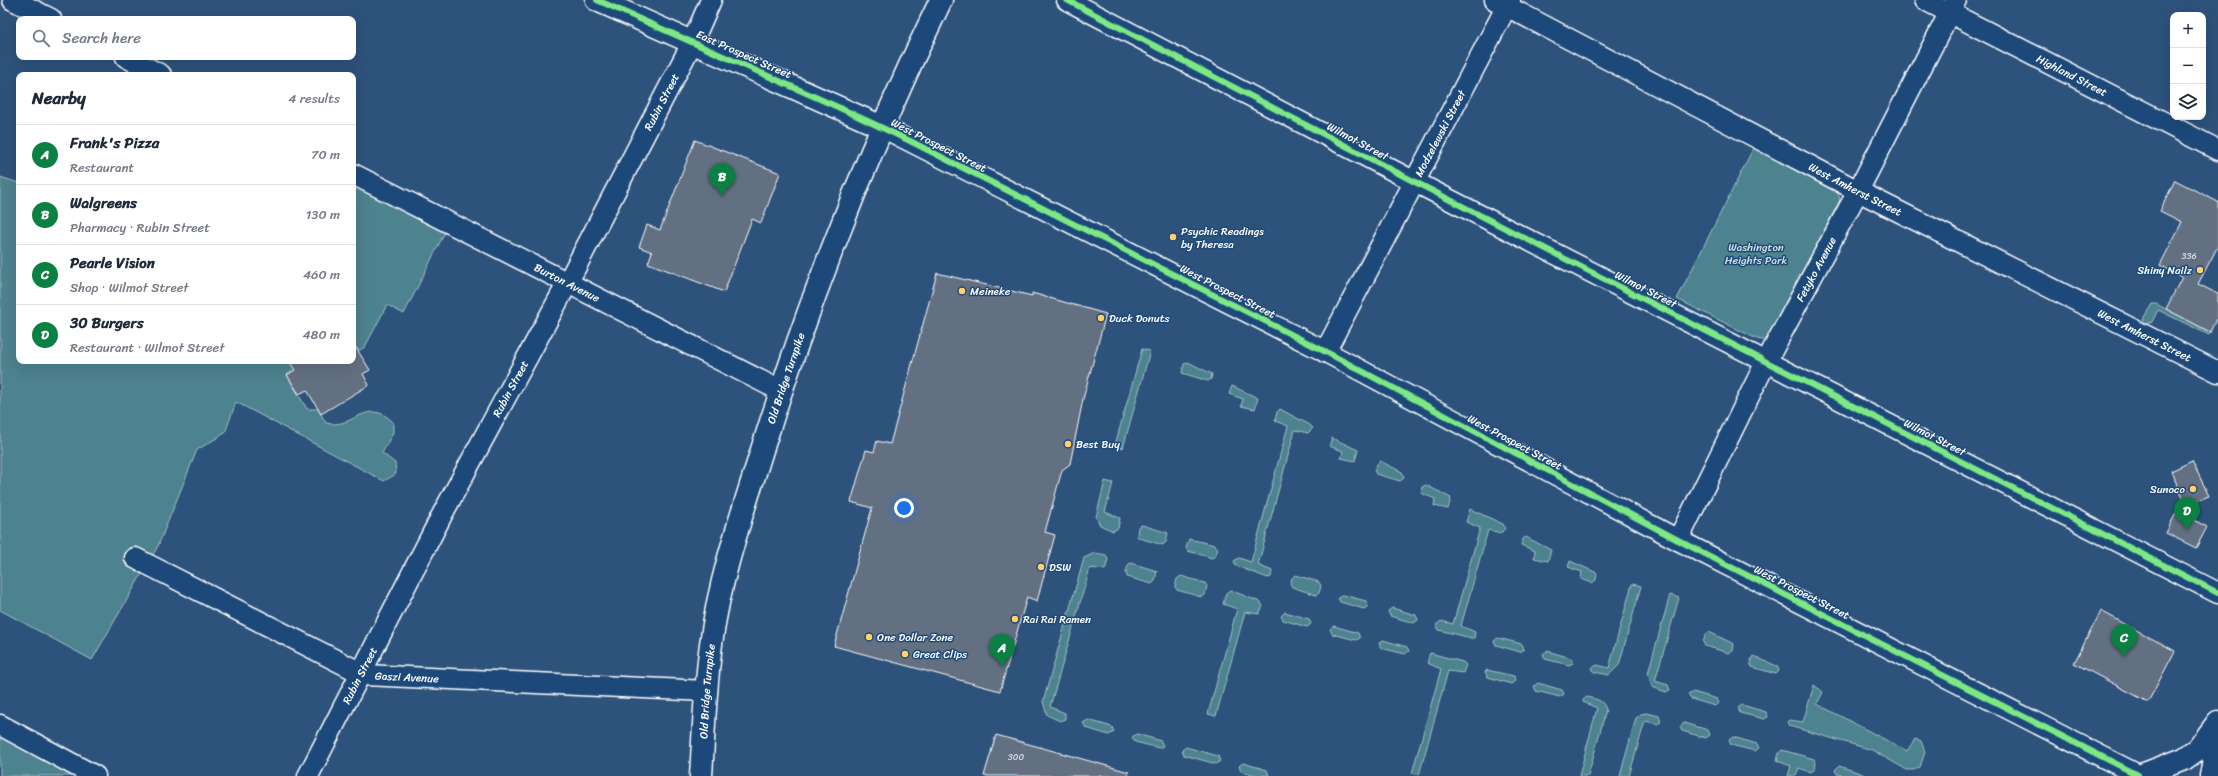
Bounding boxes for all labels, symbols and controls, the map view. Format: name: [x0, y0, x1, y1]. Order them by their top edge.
map controls: [2170, 12, 2206, 120]
button: +: [2170, 12, 2206, 48]
search box: [16, 16, 356, 60]
text: Search here: [62, 25, 141, 51]
street label: East Prospect Street: [693, 25, 795, 84]
icon: search: [30, 27, 52, 49]
button: −: [2170, 48, 2206, 84]
street label: Highland Street: [2033, 50, 2111, 102]
street label: Rubin Street: [639, 70, 685, 134]
text: Nearby: [32, 83, 86, 113]
button: layers: [2170, 84, 2206, 120]
street label: Modzelewski Street: [1410, 86, 1471, 180]
text: 4 results: [288, 87, 340, 110]
street label: West Prospect Street: [888, 113, 990, 178]
street label: Wilmot Street: [1323, 117, 1393, 166]
text: Frank's Pizza: [70, 130, 159, 156]
text: A: [41, 143, 49, 166]
text: 70 m: [311, 143, 340, 166]
text: Restaurant: [70, 156, 134, 179]
street label: West Amherst Street: [1805, 158, 1905, 222]
pin: B: [709, 163, 735, 196]
text: Walgreens: [70, 190, 137, 216]
text: B: [41, 203, 49, 226]
text: 130 m: [306, 203, 340, 226]
text: Pharmacy · Rubin Street: [70, 216, 210, 239]
place label: Psychic Readings by Theresa: [1181, 222, 1264, 254]
marker: Psychic Readings by Theresa: [1168, 232, 1178, 242]
street label: Fetyko Avenue: [1791, 233, 1842, 305]
park label: Washington Heights Park: [1725, 238, 1788, 270]
house number: 336: [2182, 248, 2197, 264]
text: Pearle Vision: [70, 250, 155, 276]
street label: Burton Avenue: [531, 258, 603, 308]
street label: West Prospect Street: [1177, 259, 1279, 324]
place label: Shiny Nailz: [2137, 261, 2193, 280]
text: C: [41, 263, 49, 286]
text: 460 m: [303, 263, 340, 286]
marker: Shiny Nailz: [2195, 265, 2205, 275]
street label: Wilmot Street: [1611, 266, 1681, 314]
text: Shop · Wilmot Street: [70, 276, 189, 299]
place label: Meineke: [970, 282, 1011, 301]
marker: Meineke: [957, 286, 967, 296]
street label: West Amherst Street: [2094, 304, 2195, 367]
place label: Duck Donuts: [1109, 309, 1171, 328]
text: 30 Burgers: [70, 310, 144, 336]
marker: Duck Donuts: [1096, 313, 1106, 323]
text: D: [41, 323, 49, 346]
text: 480 m: [302, 323, 340, 346]
street label: Old Bridge Turnpike: [762, 330, 811, 426]
text: Restaurant · Wilmot Street: [70, 336, 224, 359]
street label: Rubin Street: [488, 357, 534, 421]
street label: West Prospect Street: [1464, 409, 1566, 476]
street label: Wilmot Street: [1900, 414, 1970, 462]
place label: Best Buy: [1076, 435, 1120, 454]
marker: Best Buy: [1063, 439, 1073, 449]
place label: Sunoco: [2150, 480, 2186, 499]
marker: Sunoco: [2188, 484, 2198, 494]
pin: D: [2174, 497, 2200, 530]
your location: [894, 498, 914, 518]
place label: DSW: [1049, 558, 1071, 577]
street label: West Prospect Street: [1751, 560, 1853, 625]
marker: DSW: [1036, 562, 1046, 572]
place label: Rai Rai Ramen: [1023, 610, 1091, 629]
marker: Rai Rai Ramen: [1010, 614, 1020, 624]
pin: C: [2111, 624, 2137, 657]
place label: One Dollar Zone: [877, 628, 953, 647]
marker: One Dollar Zone: [864, 632, 874, 642]
pin: A: [989, 634, 1015, 667]
street label: Old Bridge Turnpike: [694, 642, 721, 739]
street label: Rubin Street: [337, 644, 383, 708]
place label: Great Clips: [913, 645, 968, 664]
marker: Great Clips: [900, 649, 910, 659]
street label: Gaszi Avenue: [375, 666, 440, 688]
house number: 300: [1008, 749, 1024, 765]

